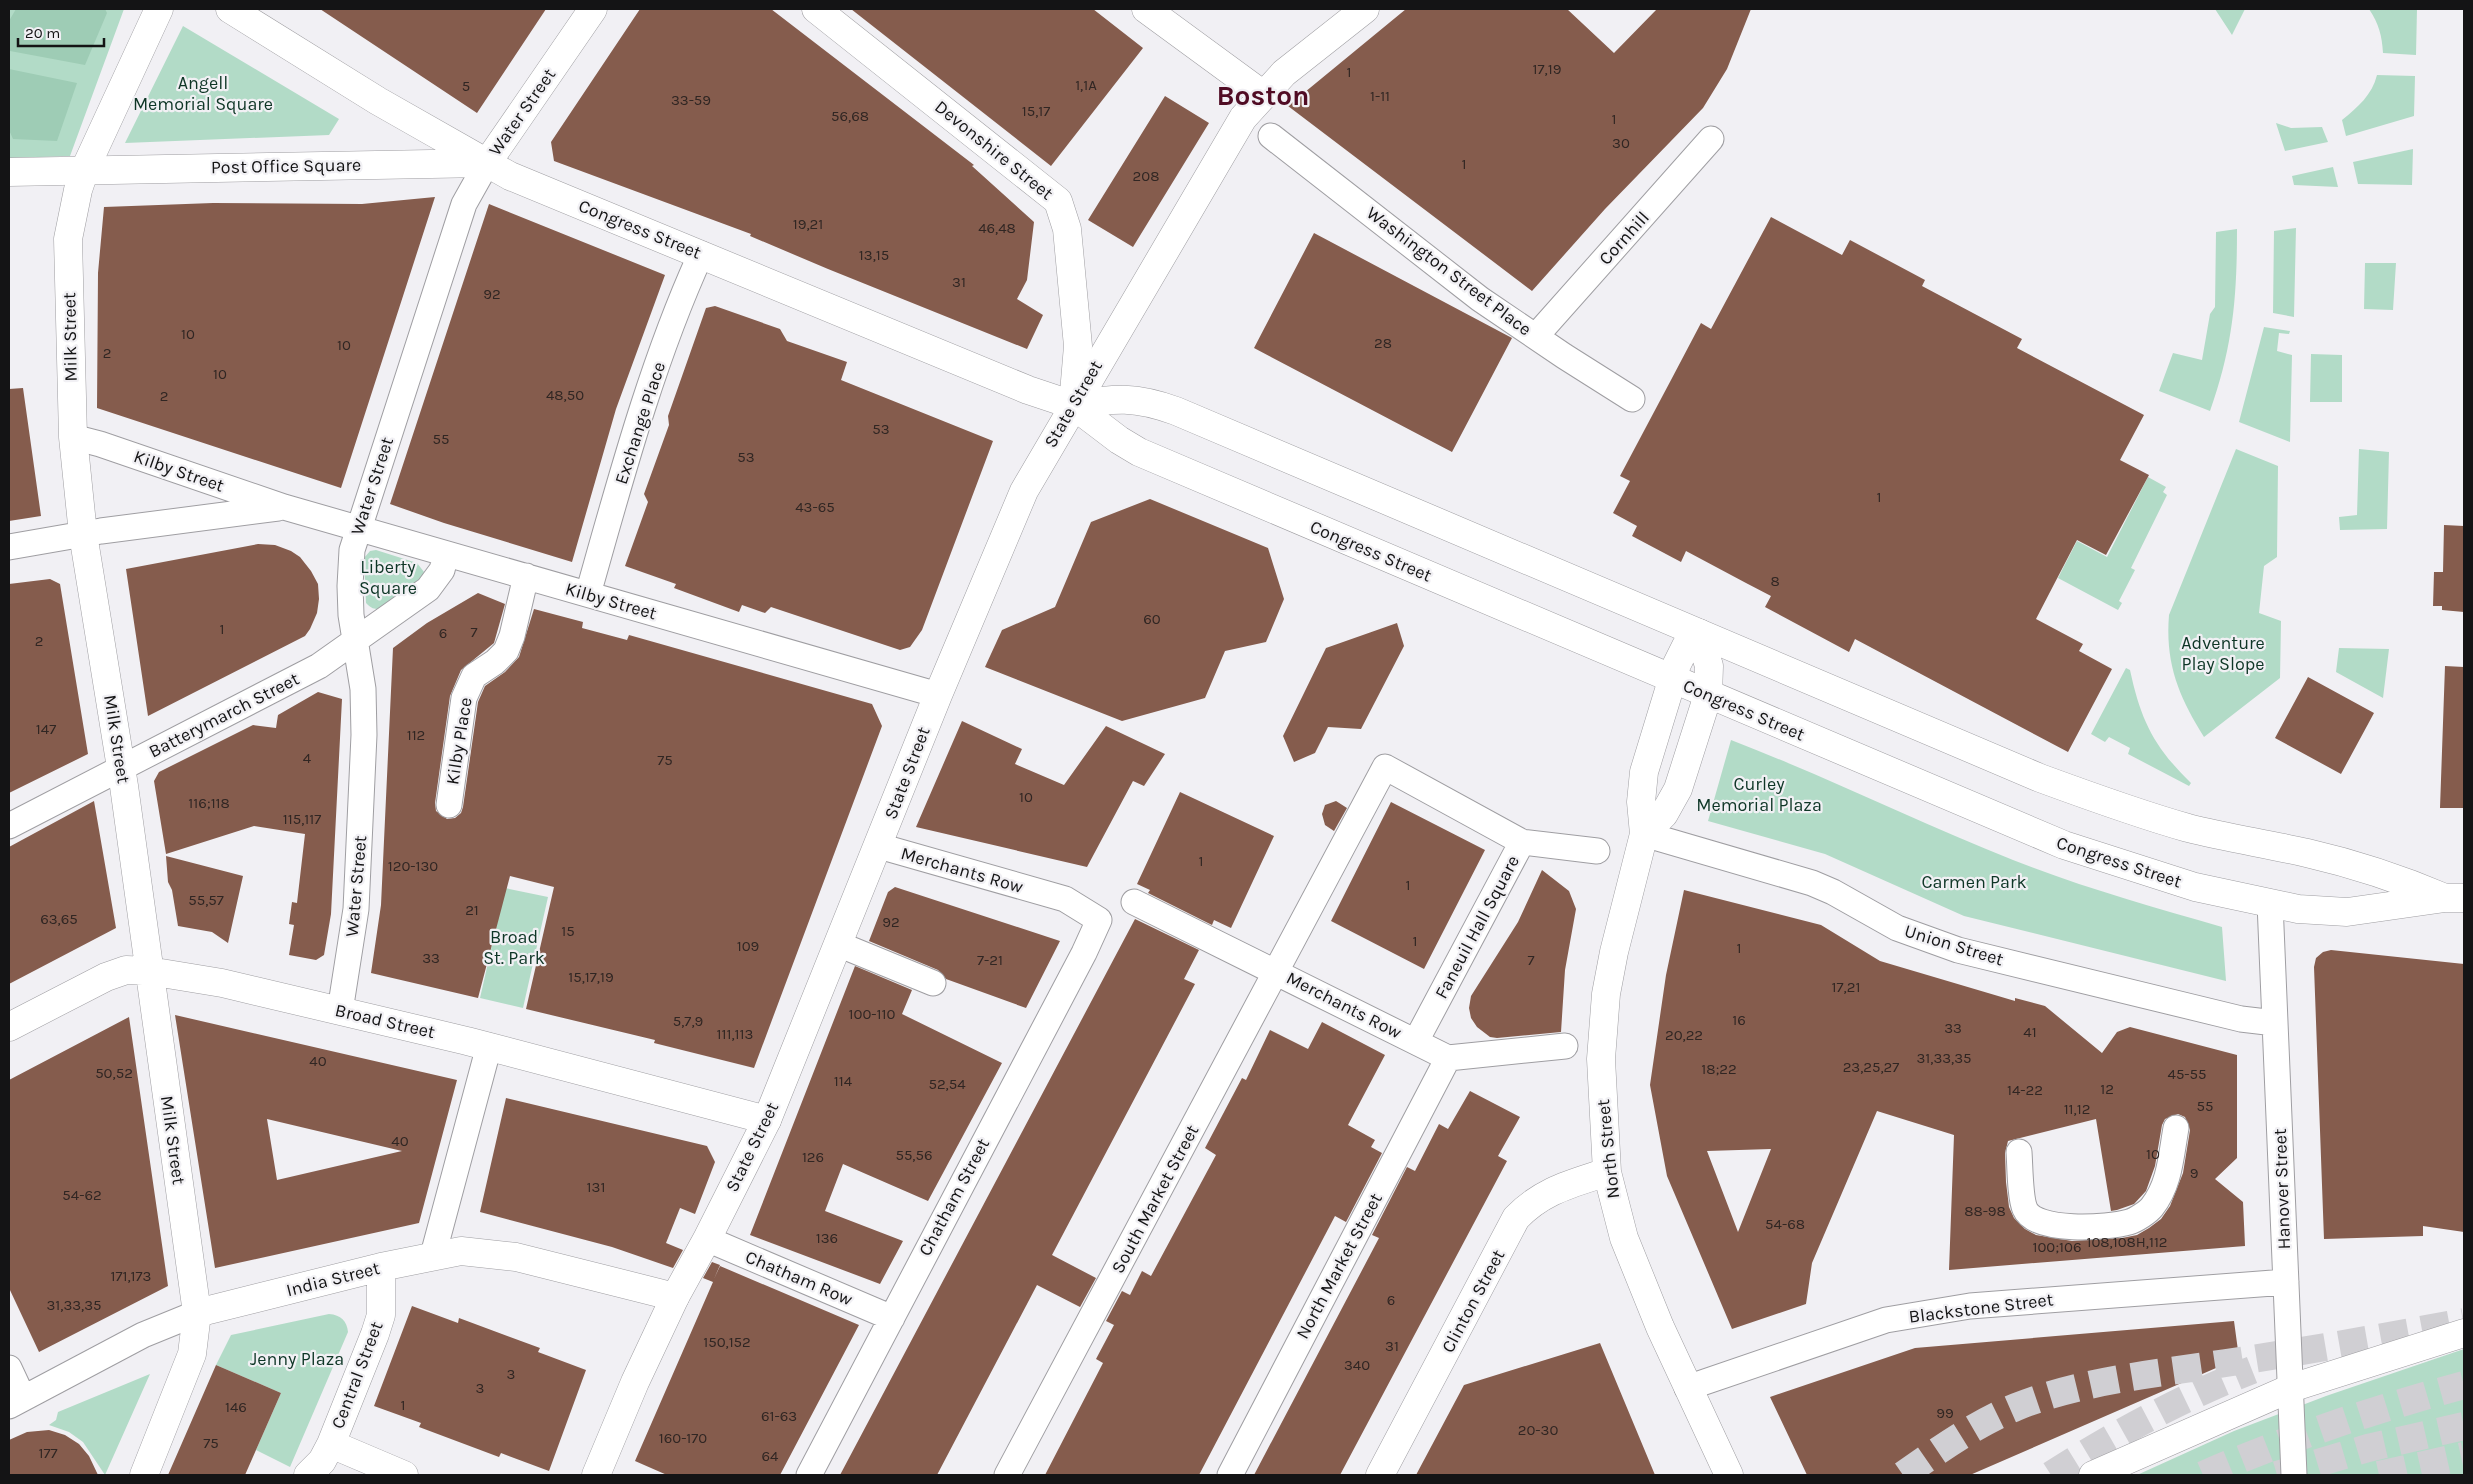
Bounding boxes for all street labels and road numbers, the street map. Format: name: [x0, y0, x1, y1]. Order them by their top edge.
street label: Water Street: [484, 64, 560, 160]
street label: Devonshire Street: [930, 96, 1058, 205]
street label: Post Office Square: [211, 154, 361, 178]
street label: Congress Street: [575, 194, 705, 264]
street label: Washington Street Place: [1362, 202, 1536, 340]
street label: Cornhill: [1594, 207, 1654, 269]
street label: Milk Street: [58, 292, 82, 382]
street label: State Street: [1039, 356, 1107, 452]
street label: Exchange Place: [610, 359, 670, 487]
street label: Water Street: [346, 434, 398, 538]
street label: Kilby Street: [131, 445, 227, 497]
street label: Congress Street: [1307, 515, 1435, 587]
street label: Kilby Street: [563, 577, 659, 625]
street label: Batterymarch Street: [145, 667, 303, 762]
street label: Congress Street: [1680, 674, 1808, 746]
street label: Milk Street: [99, 693, 135, 785]
street label: Kilby Place: [441, 696, 477, 786]
street label: State Street: [879, 723, 935, 822]
street label: Congress Street: [2054, 831, 2185, 893]
street label: Water Street: [341, 834, 371, 938]
street label: Merchants Row: [898, 842, 1026, 898]
street label: Faneuil Hall Square: [1430, 852, 1524, 1002]
street label: Union Street: [1902, 920, 2006, 971]
street label: Merchants Row: [1283, 967, 1405, 1043]
street label: Broad Street: [333, 999, 437, 1043]
street label: Milk Street: [156, 1094, 190, 1186]
street label: State Street: [721, 1098, 783, 1196]
street label: North Street: [1592, 1098, 1624, 1200]
street label: South Market Street: [1107, 1121, 1204, 1277]
street label: Hanover Street: [2269, 1128, 2295, 1250]
street label: Chatham Street: [914, 1134, 994, 1260]
street label: North Market Street: [1291, 1189, 1387, 1343]
street label: Chatham Row: [742, 1246, 856, 1310]
street label: Clinton Street: [1437, 1246, 1509, 1356]
street label: India Street: [284, 1257, 382, 1301]
street label: Blackstone Street: [1907, 1288, 2055, 1328]
street label: Central Street: [326, 1318, 388, 1432]

